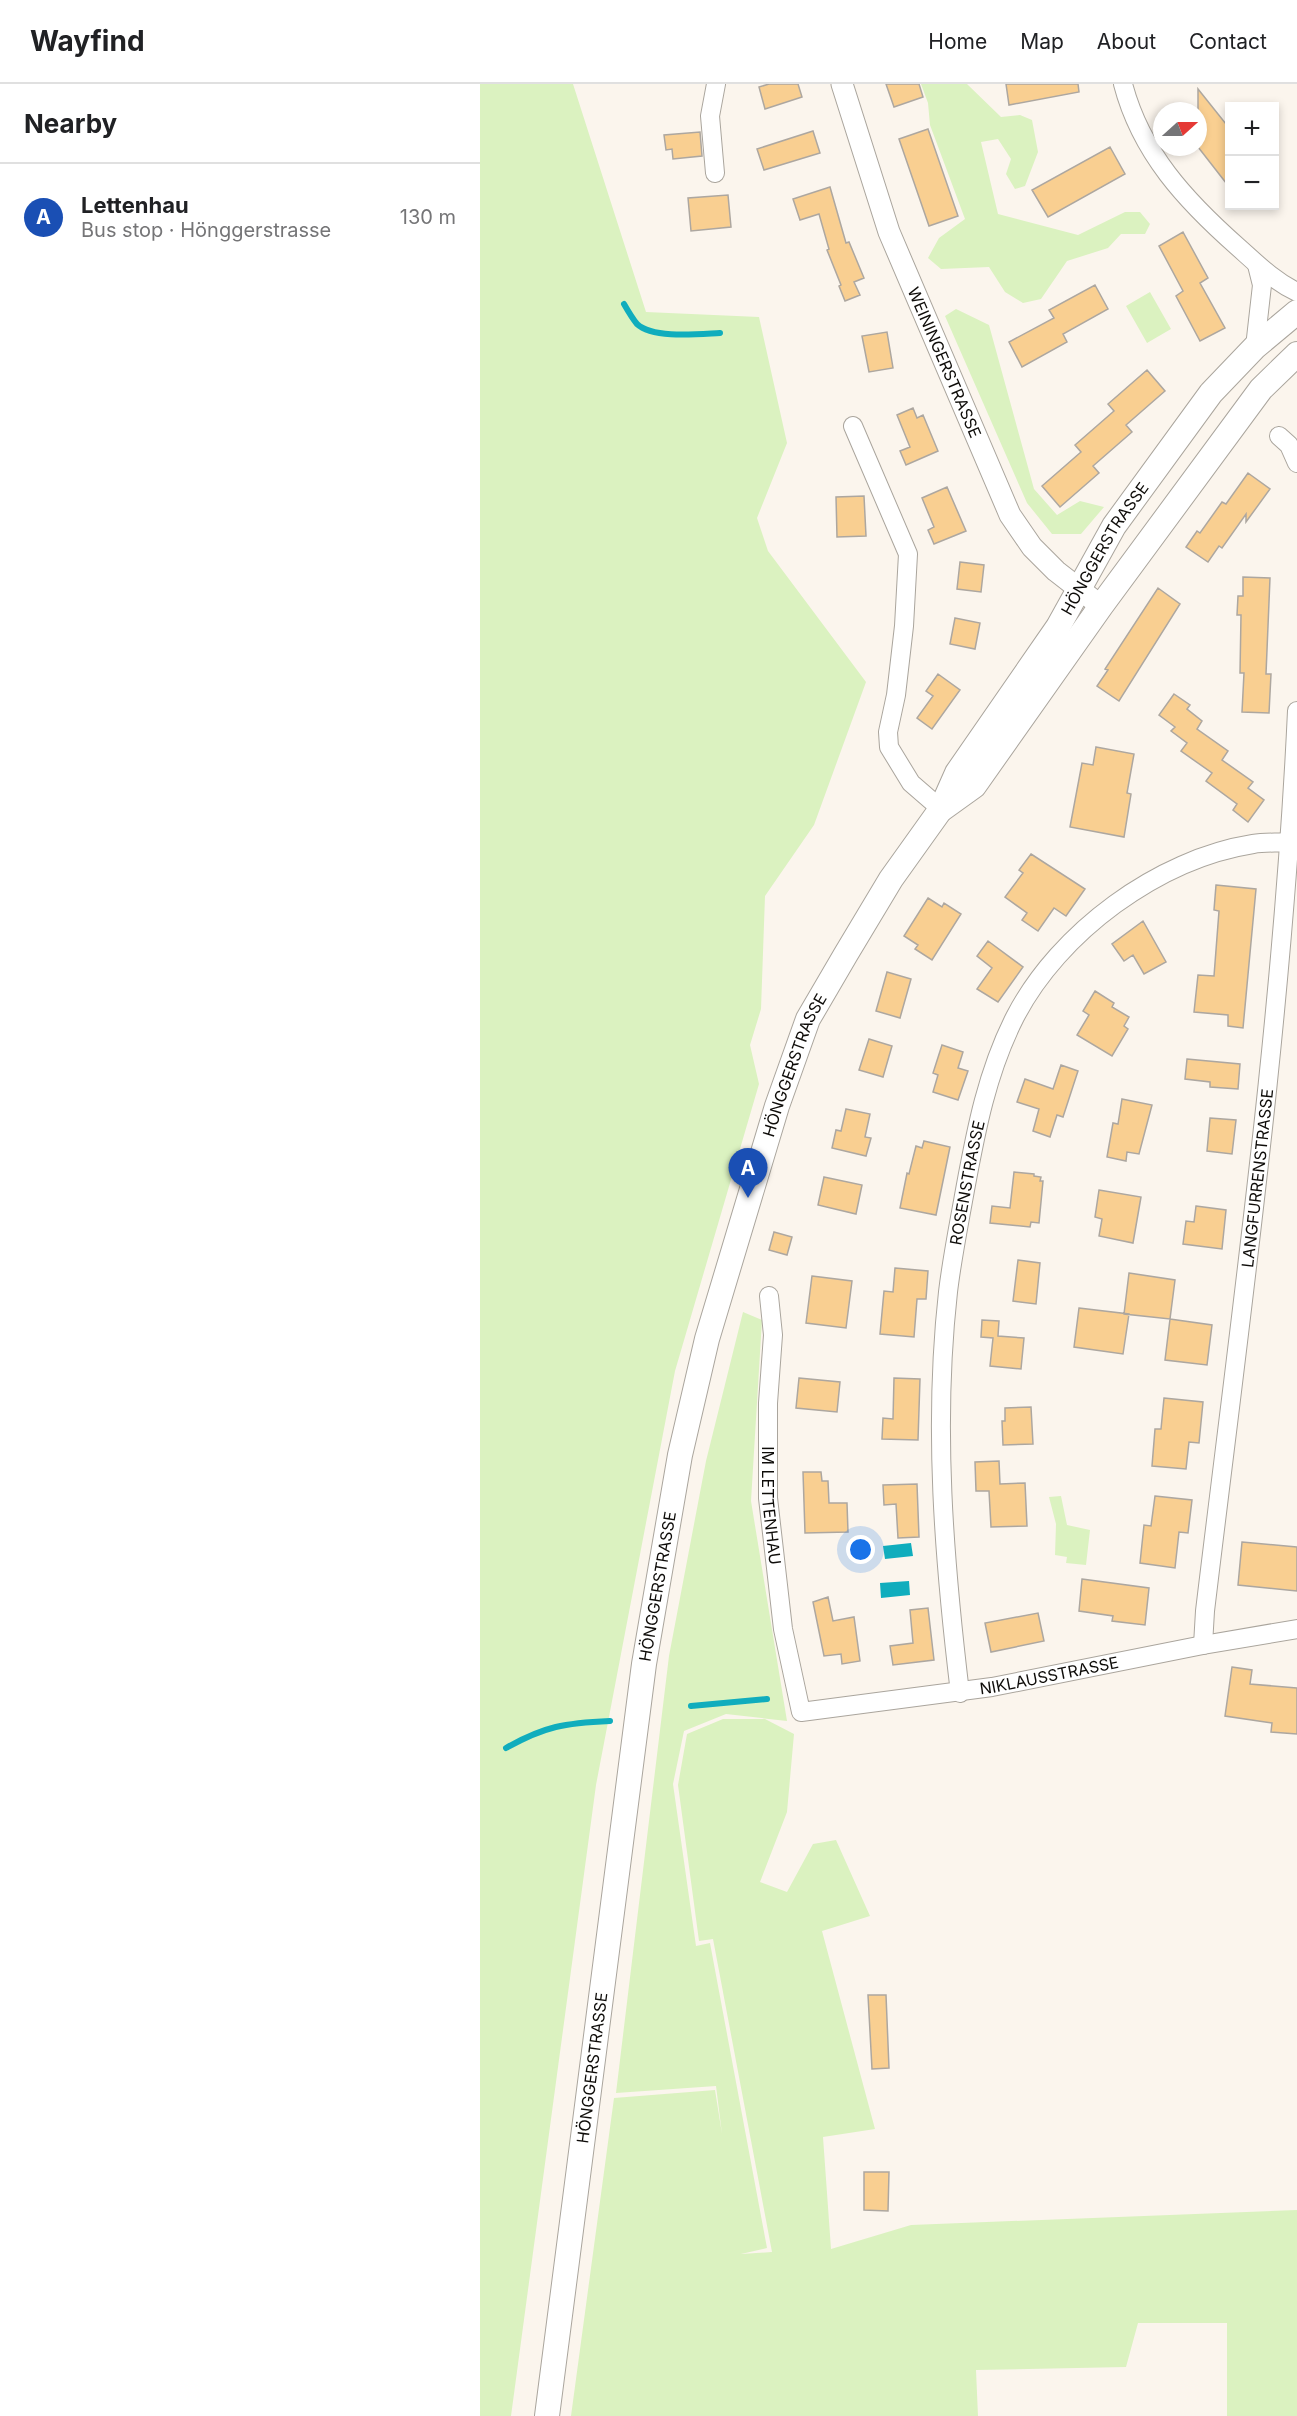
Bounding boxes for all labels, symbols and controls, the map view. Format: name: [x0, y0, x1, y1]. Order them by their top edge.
text: Wayfind: [30, 24, 145, 58]
text: Home: [928, 29, 987, 54]
text: Map: [1020, 29, 1064, 54]
text: About: [1097, 29, 1156, 54]
text: Contact: [1189, 29, 1267, 54]
north arrow: [1153, 102, 1207, 156]
map controls: [1225, 102, 1279, 210]
button: +: [1225, 102, 1279, 156]
text: Nearby: [24, 108, 117, 139]
button: −: [1225, 156, 1279, 210]
text: Lettenhau: [81, 192, 189, 218]
text: A: [36, 205, 51, 229]
text: 130 m: [400, 205, 456, 229]
text: Bus stop · Hönggerstrasse: [81, 218, 331, 242]
street label: WEININGERSTRASSE: [904, 284, 986, 441]
street label: HÖNGGERSTRASSE: [1057, 478, 1153, 619]
street label: HÖNGGERSTRASSE: [758, 990, 831, 1139]
street label: LANGFURRENSTRASSE: [1237, 1088, 1277, 1269]
street label: ROSENSTRASSE: [945, 1118, 989, 1247]
pin: A: [728, 1148, 768, 1198]
street label: IM LETTENHAU: [758, 1446, 786, 1566]
street label: HÖNGGERSTRASSE: [635, 1510, 680, 1663]
your location: [846, 1535, 875, 1564]
street label: NIKLAUSSTRASSE: [978, 1652, 1120, 1699]
street label: HÖNGGERSTRASSE: [572, 1991, 612, 2145]

